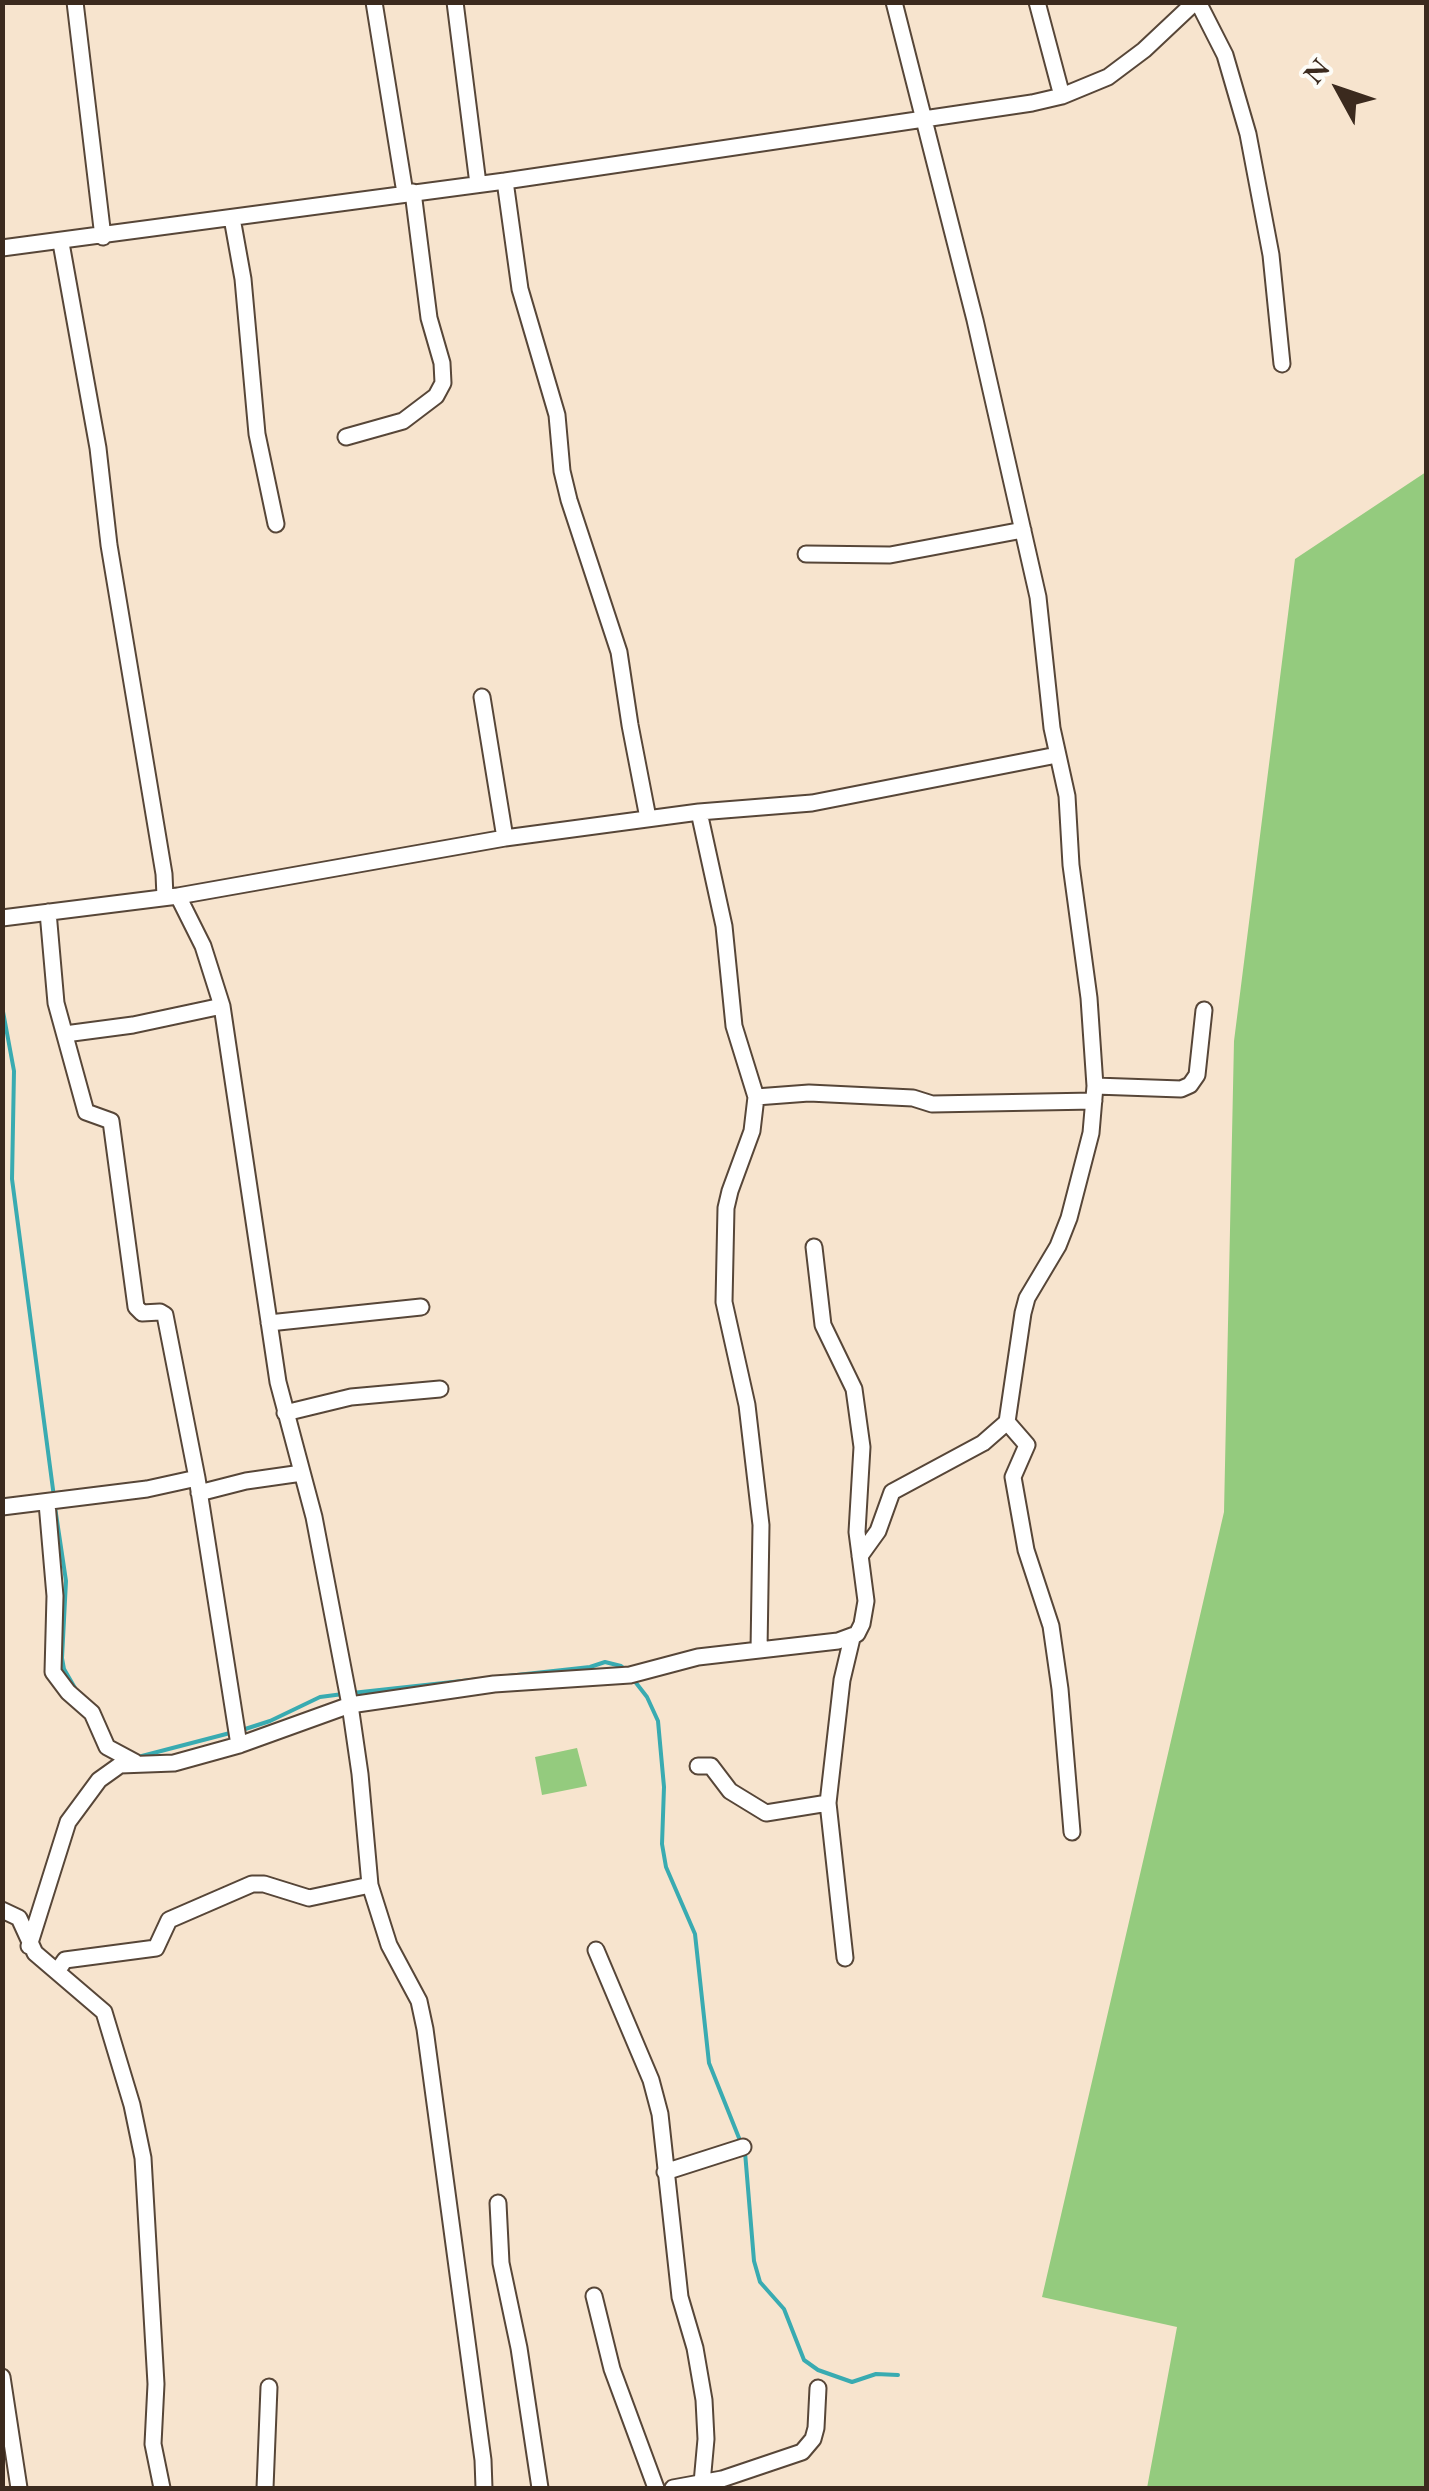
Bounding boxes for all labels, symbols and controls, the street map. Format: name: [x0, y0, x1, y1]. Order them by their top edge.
north arrow: [1289, 40, 1389, 140]
text: N: [1295, 50, 1337, 91]

